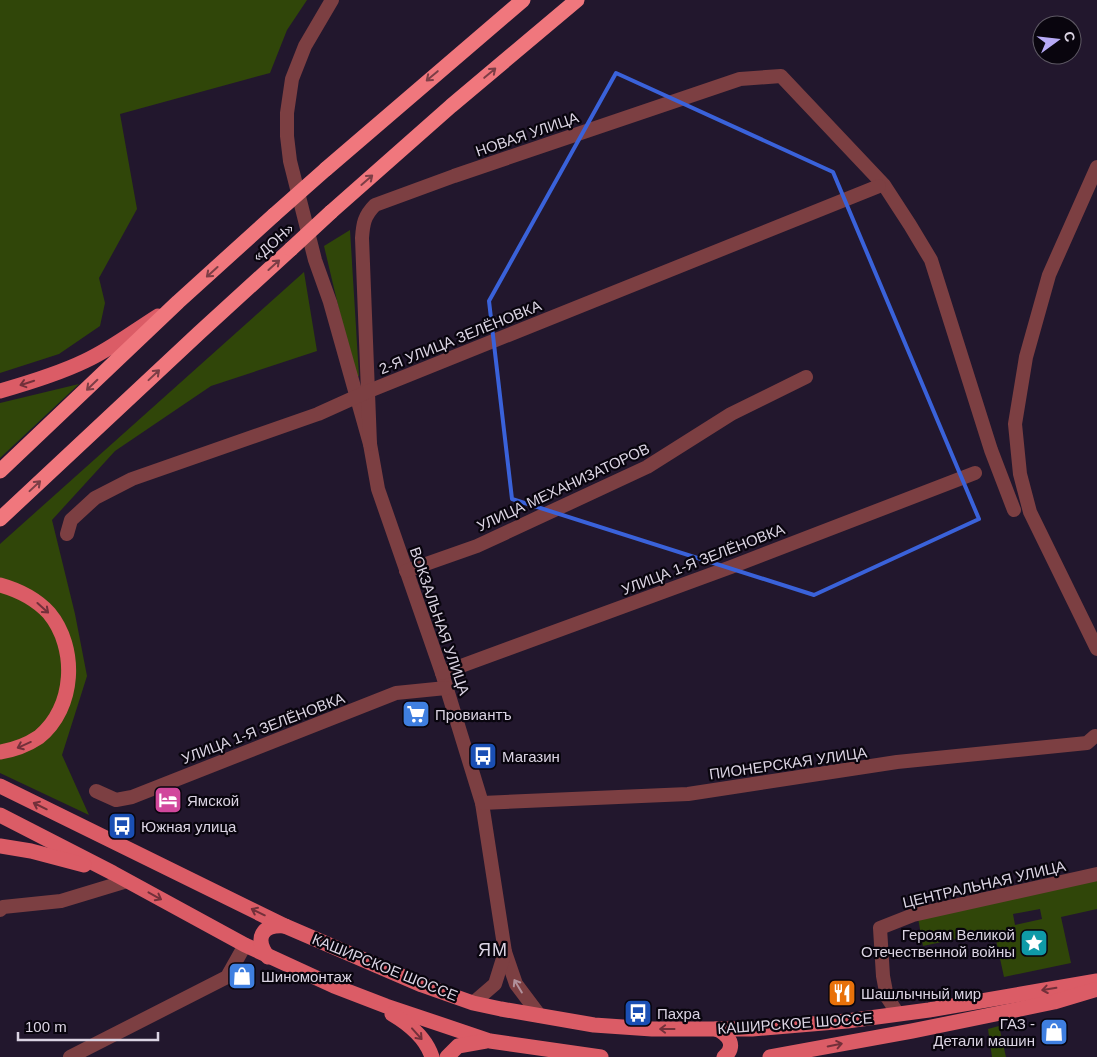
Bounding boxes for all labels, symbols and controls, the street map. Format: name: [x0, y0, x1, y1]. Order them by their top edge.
north arrow: [1032, 15, 1082, 65]
text: С: [1061, 30, 1079, 44]
one-way arrow: [483, 68, 496, 79]
one-way arrow: [426, 71, 439, 82]
street label: НОВАЯ УЛИЦА: [473, 108, 581, 160]
one-way arrow: [361, 174, 374, 186]
street label: «ДОН»: [249, 219, 297, 265]
one-way arrow: [267, 259, 280, 271]
one-way arrow: [205, 266, 218, 277]
street label: 2-Я УЛИЦА ЗЕЛЁНОВКА: [376, 297, 544, 377]
one-way arrow: [148, 369, 161, 381]
one-way arrow: [20, 378, 36, 388]
one-way arrow: [86, 379, 98, 391]
street label: УЛИЦА МЕХАНИЗАТОРОВ: [474, 439, 652, 535]
one-way arrow: [29, 480, 42, 492]
street label: УЛИЦА 1-Я ЗЕЛЁНОВКА: [619, 520, 787, 598]
street label: ВОКЗАЛЬНАЯ УЛИЦА: [407, 545, 473, 697]
one-way arrow: [36, 602, 49, 614]
street label: УЛИЦА 1-Я ЗЕЛЁНОВКА: [179, 689, 347, 767]
supermarket icon: Провиантъ: [401, 699, 431, 729]
place label: Провиантъ: [435, 706, 512, 723]
one-way arrow: [17, 741, 32, 750]
bus stop icon: Магазин: [468, 741, 498, 771]
street label: ПИОНЕРСКАЯ УЛИЦА: [708, 744, 868, 782]
place label: Магазин: [502, 748, 560, 765]
hotel icon: Ямской: [153, 785, 183, 815]
place label: Ямской: [187, 792, 239, 809]
one-way arrow: [33, 801, 48, 811]
bus stop icon: Южная улица: [107, 811, 137, 841]
place label: Южная улица: [141, 818, 237, 835]
street label: ЦЕНТРАЛЬНАЯ УЛИЦА: [901, 857, 1067, 911]
one-way arrow: [147, 891, 162, 901]
one-way arrow: [251, 907, 266, 916]
place label: Героям Великой Отечественной войны: [861, 926, 1015, 960]
place icon: Героям Великой Отечественной войны: [1019, 928, 1049, 958]
street label: КАШИРСКОЕ ШОССЕ: [310, 930, 460, 1004]
district label: ЯМ: [478, 940, 508, 960]
shop icon: Шиномонтаж: [227, 961, 257, 991]
place label: Шиномонтаж: [261, 968, 352, 985]
restaurant icon: Шашлычный мир: [827, 978, 857, 1008]
one-way arrow: [513, 980, 523, 994]
one-way arrow: [1041, 984, 1057, 994]
place label: Шашлычный мир: [861, 985, 981, 1002]
bus stop icon: Пахра: [623, 998, 653, 1028]
place label: Пахра: [657, 1005, 701, 1022]
street label: КАШИРСКОЕ ШОССЕ: [717, 1009, 873, 1037]
scale bar: [18, 1010, 158, 1042]
place label: ГАЗ - Детали машин: [933, 1015, 1035, 1049]
shop icon: ГАЗ - Детали машин: [1039, 1017, 1069, 1047]
text: 100 m: [25, 1018, 67, 1035]
one-way arrow: [659, 1024, 676, 1034]
one-way arrow: [411, 1027, 423, 1040]
one-way arrow: [827, 1040, 843, 1049]

